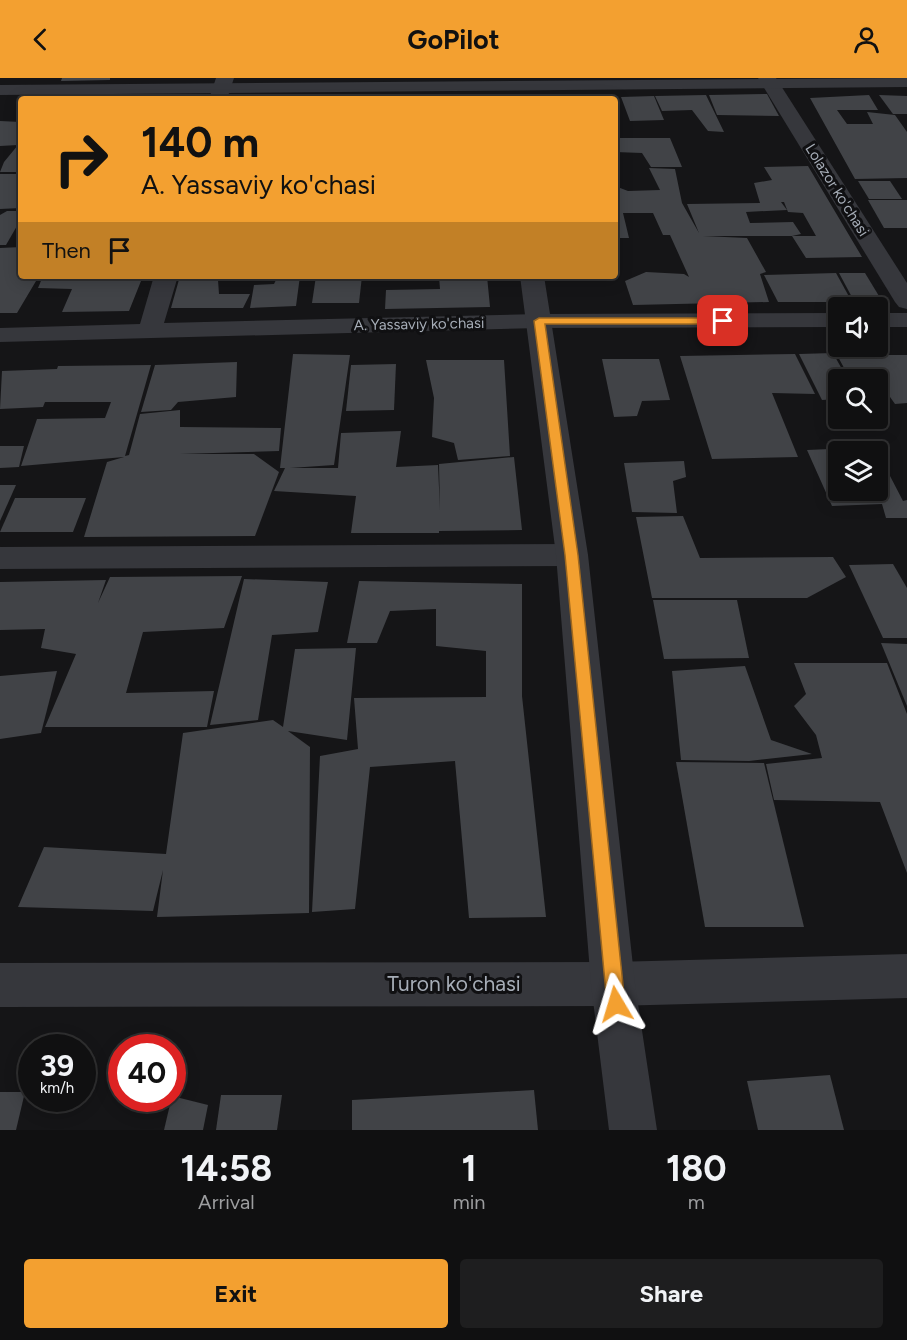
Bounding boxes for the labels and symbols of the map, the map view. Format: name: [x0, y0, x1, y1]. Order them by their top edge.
street label: Lolazor ko'chasi: [801, 140, 873, 240]
pin: [697, 295, 748, 346]
street label: A. Yassaviy ko'chasi: [354, 314, 484, 334]
street label: Turon ko'chasi: [387, 971, 521, 996]
position arrow: [584, 972, 648, 1036]
speed limit sign: 40: [108, 1034, 186, 1112]

